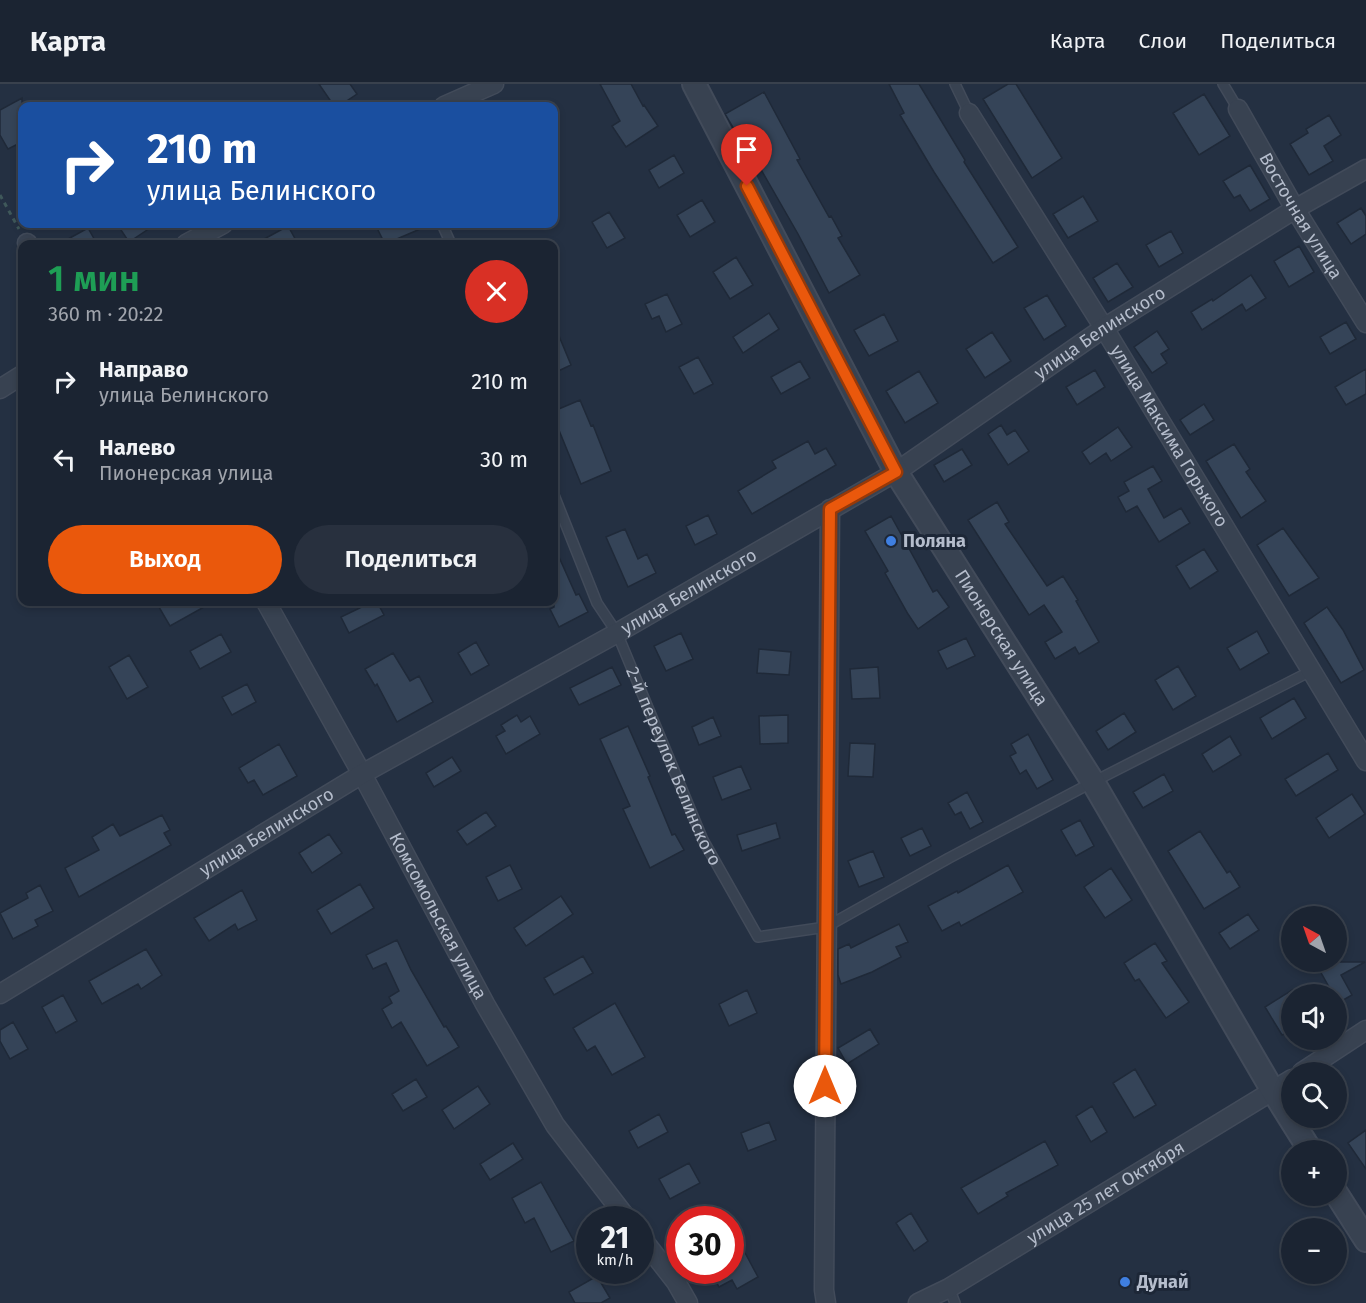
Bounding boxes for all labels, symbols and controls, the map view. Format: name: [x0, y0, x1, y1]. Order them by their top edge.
text: Карта: [30, 25, 106, 58]
text: Карта: [1050, 28, 1106, 54]
text: Слои: [1139, 28, 1187, 54]
text: Поделиться: [1220, 28, 1336, 54]
text: 210 m: [147, 124, 257, 174]
pin: [721, 124, 772, 186]
icon: right: [48, 126, 126, 204]
icon: arrive: [730, 133, 763, 166]
street label: Восточная улица: [1254, 149, 1347, 283]
text: улица Белинского: [147, 175, 376, 207]
text: 1 мин: [48, 257, 140, 301]
button: close: [465, 260, 528, 323]
street label: улица Белинского: [1030, 281, 1170, 384]
text: 360 m · 20:22: [48, 302, 163, 326]
street label: улица Максима Горького: [1106, 341, 1233, 531]
text: Направо: [99, 356, 188, 383]
icon: right: [48, 365, 81, 398]
text: 210 m: [471, 368, 528, 395]
text: улица Белинского: [99, 383, 269, 407]
text: Налево: [99, 434, 175, 461]
icon: left: [48, 443, 81, 476]
text: 30 m: [480, 446, 528, 473]
text: Пионерская улица: [99, 461, 273, 485]
button: Выход: [48, 525, 282, 594]
button: Поделиться: [294, 525, 528, 594]
place label: Поляна: [903, 530, 966, 552]
marker: Поляна: [884, 534, 898, 548]
street label: улица Белинского: [617, 544, 761, 639]
street label: Пионерская улица: [950, 566, 1053, 710]
street label: 2-й переулок Белинского: [621, 663, 726, 870]
street label: улица Белинского: [196, 783, 338, 881]
street label: Комсомольская улица: [384, 829, 492, 1003]
north arrow: [1281, 906, 1347, 972]
map controls: [1281, 906, 1347, 1284]
button: sound: [1281, 984, 1347, 1050]
position arrow: [793, 1054, 857, 1118]
button: search: [1281, 1062, 1347, 1128]
street label: улица 25 лет Октября: [1023, 1136, 1189, 1249]
button: +: [1281, 1140, 1347, 1206]
speed limit sign: 30: [666, 1206, 744, 1284]
button: −: [1281, 1218, 1347, 1284]
text: 21: [601, 1220, 629, 1256]
text: km/h: [596, 1251, 634, 1269]
place label: Дунай: [1136, 1271, 1189, 1293]
marker: Дунай: [1118, 1275, 1132, 1289]

